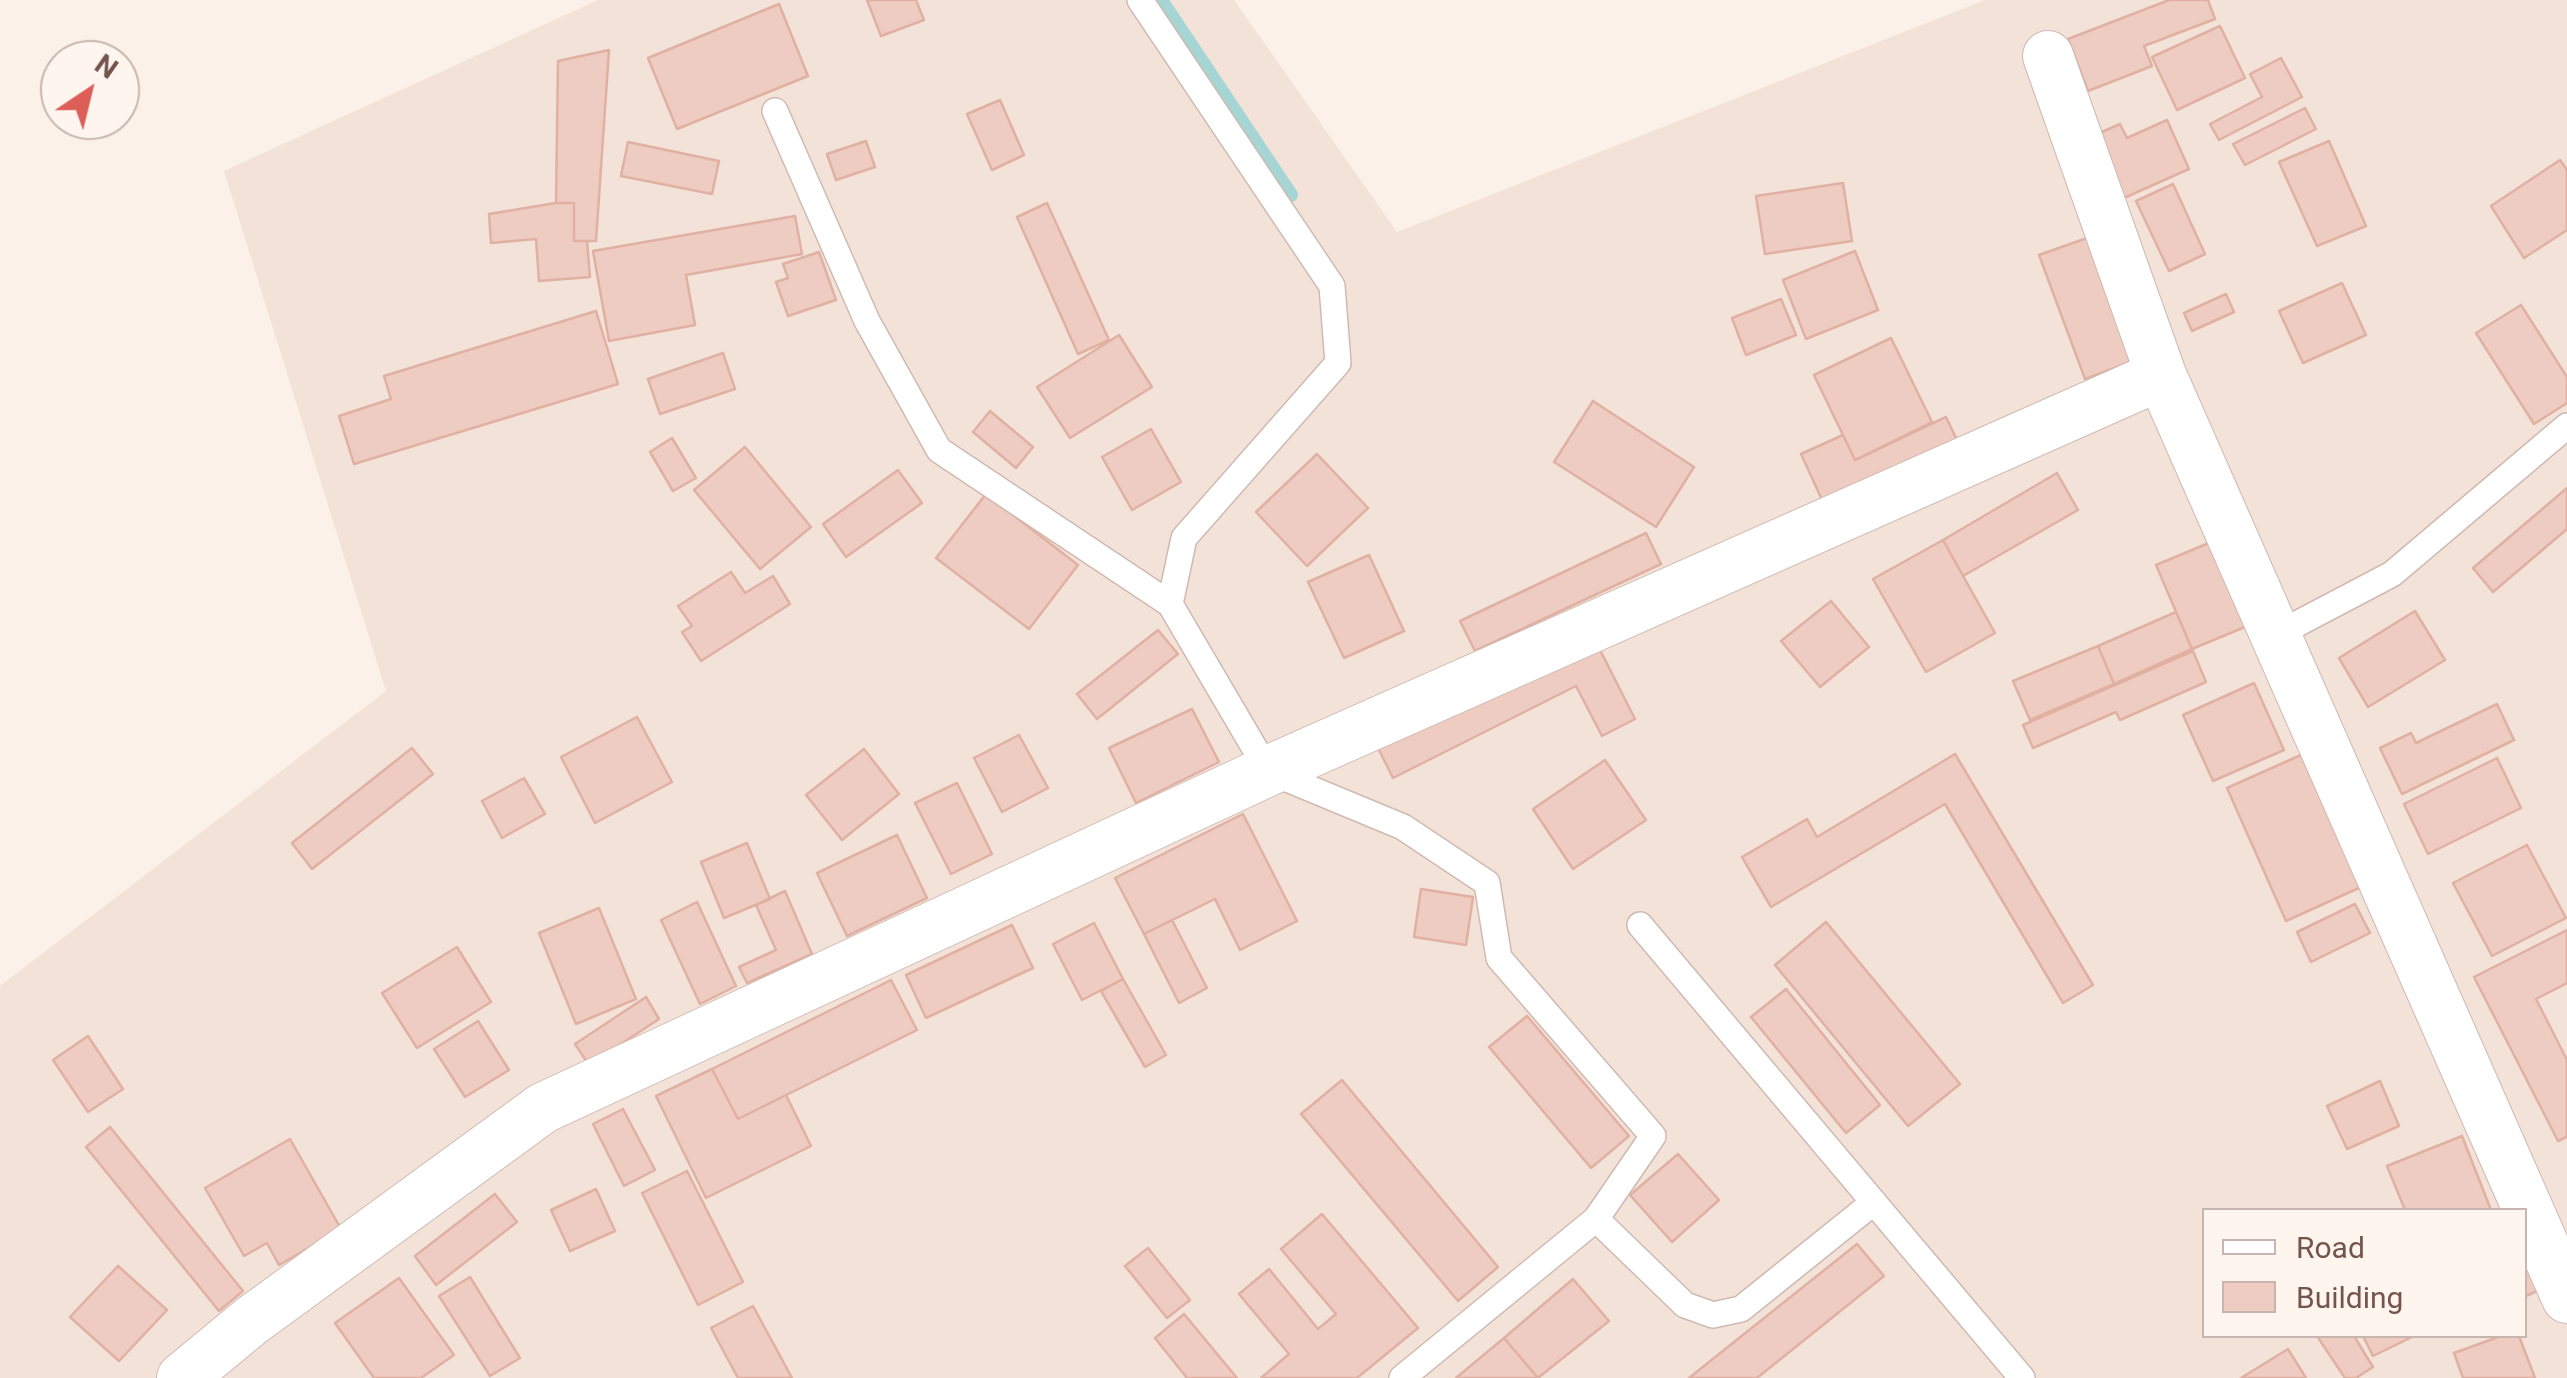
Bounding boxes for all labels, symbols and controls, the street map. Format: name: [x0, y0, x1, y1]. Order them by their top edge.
north arrow: [40, 40, 140, 140]
text: N: [89, 47, 124, 86]
legend: [2202, 1208, 2527, 1338]
text: Road: [2296, 1230, 2365, 1265]
text: Building: [2296, 1280, 2403, 1315]

